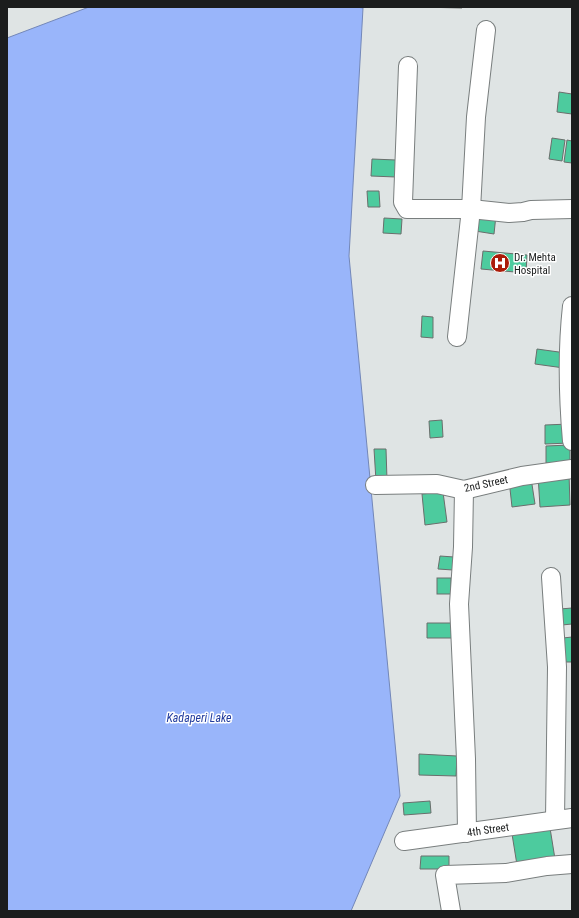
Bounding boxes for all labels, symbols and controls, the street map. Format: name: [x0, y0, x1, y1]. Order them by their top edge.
place label: Dr. Mehta Hospital: [514, 251, 556, 277]
hospital icon: Dr. Mehta Hospital: [489, 252, 511, 274]
street label: 2nd Street: [463, 473, 509, 495]
water label: Kadaperi Lake: [166, 711, 232, 725]
street label: 4th Street: [466, 821, 510, 839]

